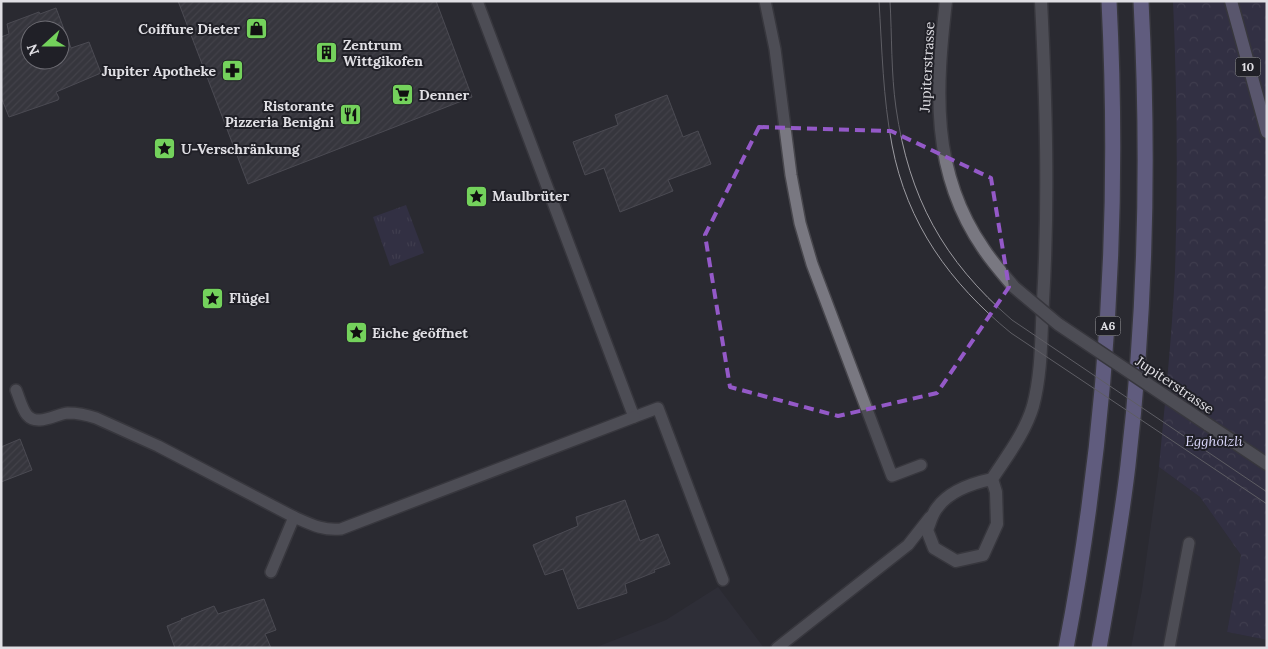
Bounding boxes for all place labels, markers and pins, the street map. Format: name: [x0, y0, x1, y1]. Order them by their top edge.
shop icon: Coiffure Dieter: [244, 17, 268, 41]
place label: Coiffure Dieter: [138, 20, 240, 38]
place label: Zentrum Wittgikofen: [343, 36, 423, 70]
building icon: Zentrum Wittgikofen: [315, 41, 339, 65]
pharmacy icon: Jupiter Apotheke: [220, 59, 244, 83]
place label: Jupiter Apotheke: [102, 62, 216, 80]
supermarket icon: Denner: [391, 83, 415, 107]
place label: Denner: [419, 86, 470, 104]
place label: Ristorante Pizzeria Benigni: [225, 97, 334, 131]
restaurant icon: Ristorante Pizzeria Benigni: [338, 102, 362, 126]
place icon: U-Verschränkung: [153, 137, 177, 161]
place label: U-Verschränkung: [181, 140, 301, 158]
place icon: Maulbrüter: [464, 184, 488, 208]
place label: Maulbrüter: [492, 187, 570, 205]
place icon: Flügel: [201, 286, 225, 310]
place label: Flügel: [229, 289, 270, 307]
place icon: Eiche geöffnet: [344, 321, 368, 345]
place label: Eiche geöffnet: [372, 324, 468, 342]

